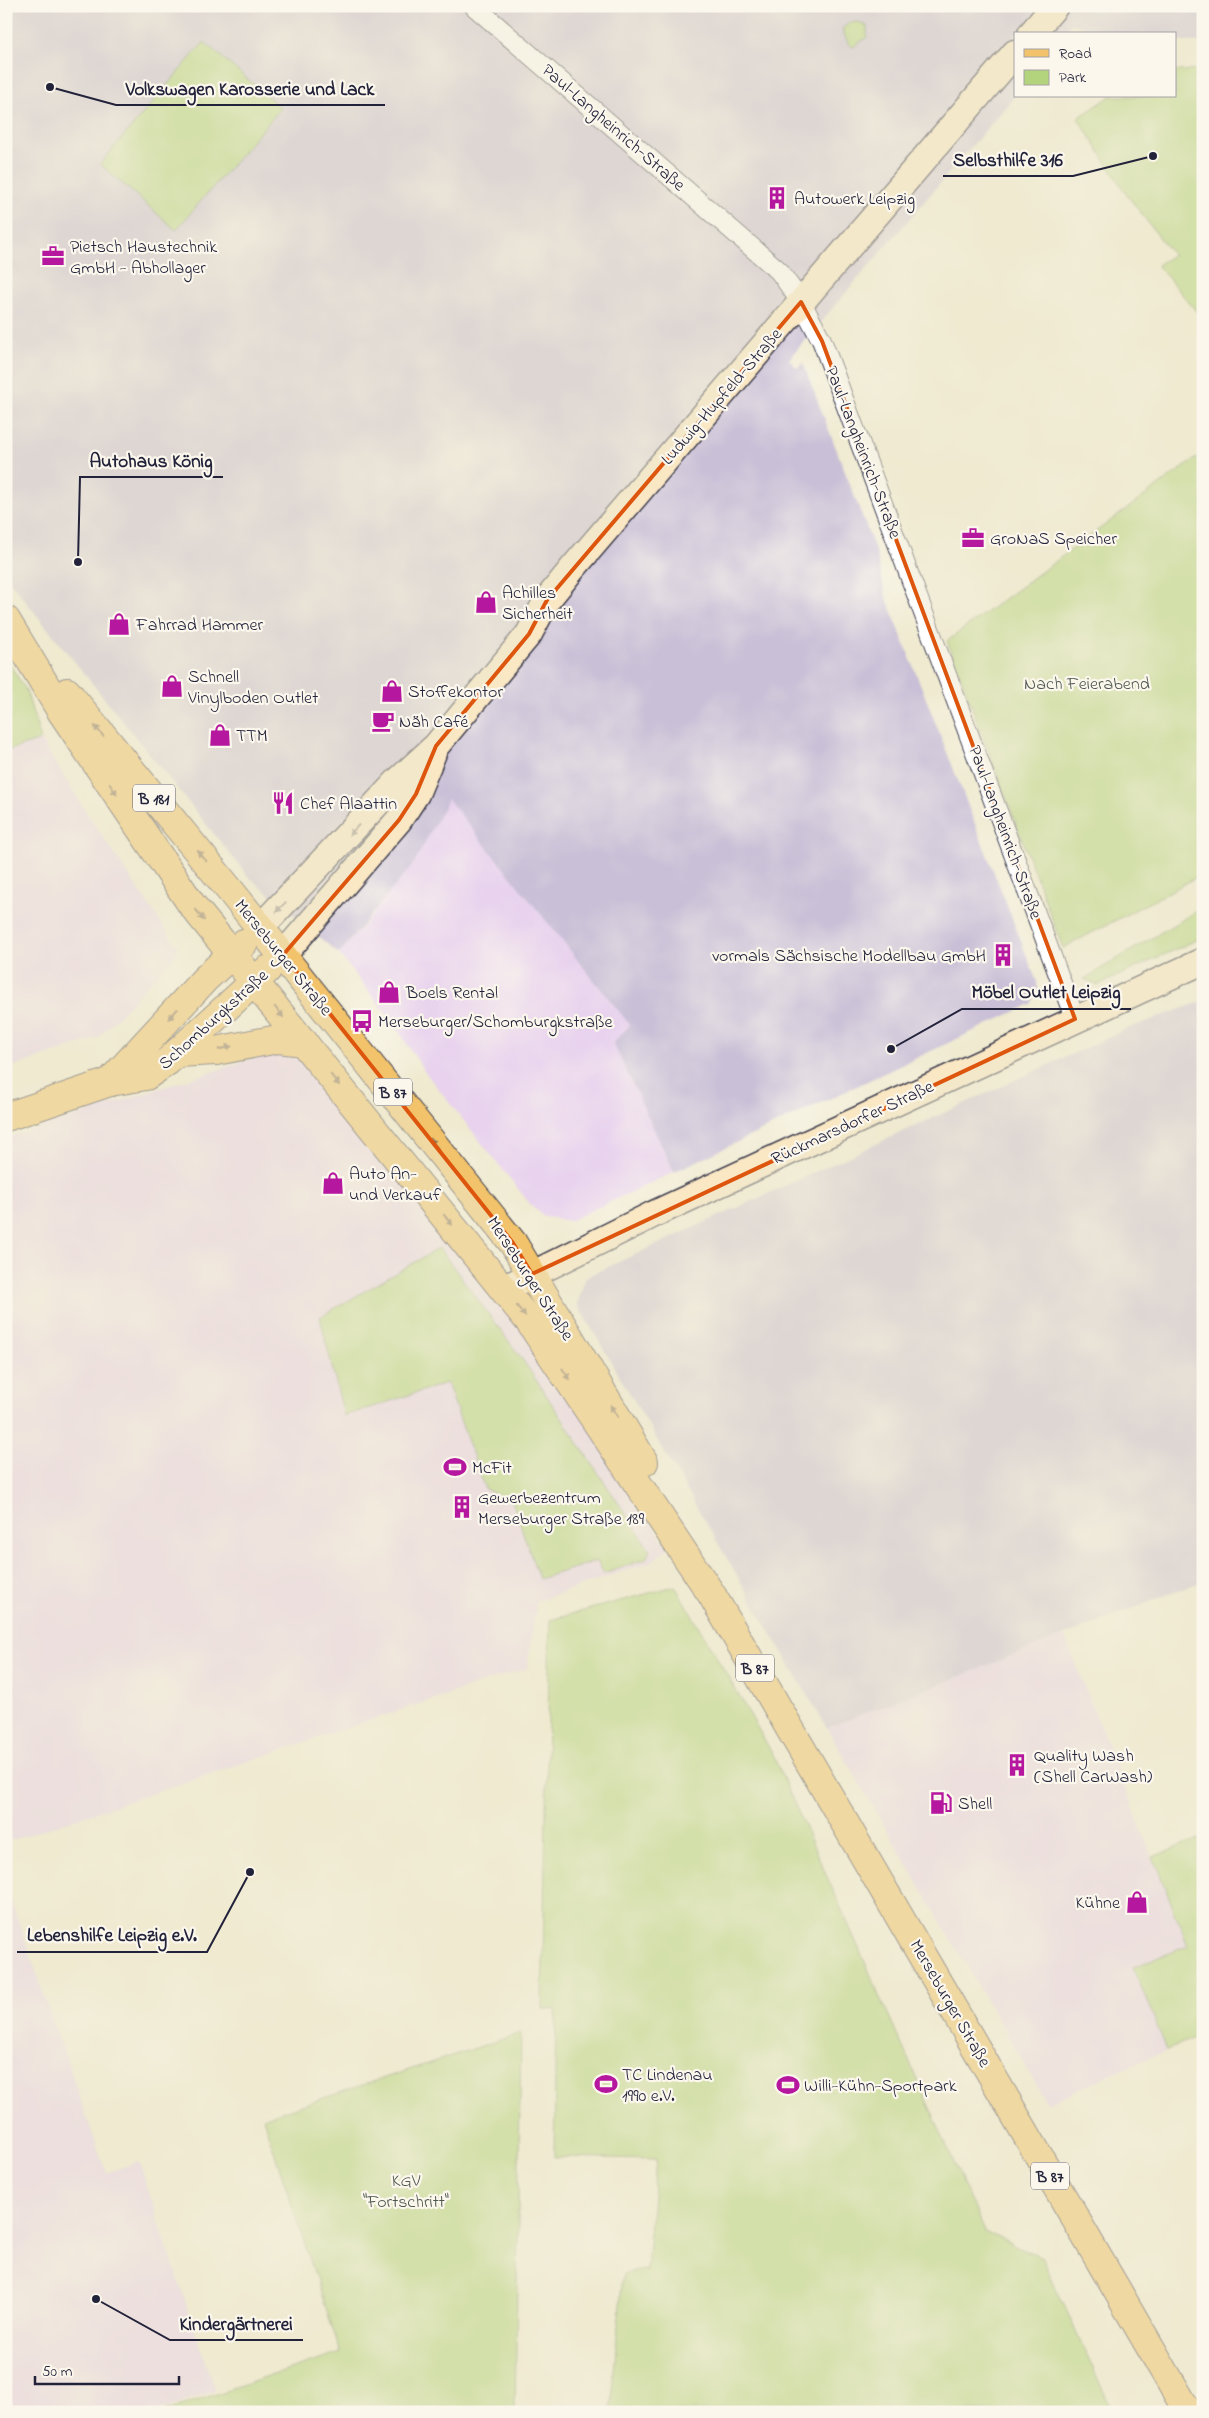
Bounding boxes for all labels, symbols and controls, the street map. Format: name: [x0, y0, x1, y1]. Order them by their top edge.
legend: [1014, 32, 1176, 98]
text: Road: [1059, 43, 1092, 65]
street label: Paul-Langheinrich-Straße: [534, 59, 691, 200]
text: Park: [1059, 67, 1087, 89]
callout: Volkswagen Karosserie und Lack: [116, 71, 385, 105]
text: Volkswagen Karosserie und Lack: [125, 77, 375, 106]
callout: Selbsthilfe 316: [943, 142, 1073, 176]
text: Selbsthilfe 316: [953, 148, 1064, 175]
building icon: Autowerk Leipzig: [764, 185, 790, 211]
place label: Autowerk Leipzig: [794, 187, 915, 214]
place label: Pietsch Haustechnik GmbH - Abhollager: [70, 235, 217, 283]
office icon: Pietsch Haustechnik GmbH - Abhollager: [40, 243, 66, 269]
street label: Ludwig-Hupfeld-Straße: [656, 322, 791, 472]
street label: Paul-Langheinrich-Straße: [816, 363, 907, 544]
callout: Autohaus König: [80, 443, 223, 477]
text: Autohaus König: [89, 449, 213, 478]
office icon: GroNaS Speicher: [960, 525, 986, 551]
place label: GroNaS Speicher: [990, 527, 1117, 553]
place label: Achilles Sicherheit: [502, 581, 573, 628]
shop icon: Achilles Sicherheit: [473, 589, 499, 615]
shop icon: Fahrrad Hammer: [106, 611, 132, 637]
place label: Fahrrad Hammer: [135, 613, 264, 639]
place label: Schnell Vinylboden Outlet: [187, 665, 318, 712]
park label: Nach Feierabend: [1024, 672, 1150, 698]
shop icon: Schnell Vinylboden Outlet: [159, 673, 185, 699]
shop icon: Stoffekontor: [379, 678, 405, 704]
place label: Stoffekontor: [408, 680, 503, 706]
cafe icon: Näh Café: [370, 708, 396, 734]
place label: Näh Café: [399, 710, 469, 736]
shop icon: TTM: [207, 722, 233, 748]
place label: TTM: [236, 724, 268, 750]
one-way arrow: [93, 725, 104, 738]
street label: Paul-Langheinrich-Straße: [960, 742, 1048, 924]
one-way arrow: [108, 783, 118, 796]
road number: B 181: [133, 784, 175, 811]
restaurant icon: Chef Alaattin: [270, 790, 296, 816]
place label: Chef Alaattin: [300, 792, 397, 818]
one-way arrow: [348, 823, 360, 835]
one-way arrow: [197, 850, 208, 863]
street label: Merseburger Straße: [226, 894, 338, 1024]
one-way arrow: [275, 901, 287, 913]
one-way arrow: [195, 909, 205, 922]
building icon: vormals Sächsische Modellbau GmbH: [990, 942, 1016, 968]
place label: vormals Sächsische Modellbau GmbH: [712, 944, 986, 970]
street label: Schomburgkstraße: [154, 963, 276, 1078]
callout: Möbel Outlet Leipzig: [962, 975, 1131, 1009]
shop icon: Boels Rental: [376, 979, 402, 1005]
text: Möbel Outlet Leipzig: [971, 980, 1121, 1009]
place label: Boels Rental: [405, 981, 498, 1007]
one-way arrow: [274, 1005, 285, 1018]
one-way arrow: [167, 1008, 179, 1020]
bus stop icon: Merseburger/Schomburgkstraße: [349, 1008, 375, 1034]
place label: Merseburger/Schomburgkstraße: [378, 1010, 613, 1037]
one-way arrow: [218, 1044, 233, 1052]
one-way arrow: [329, 1073, 340, 1086]
street label: Rückmarsdorfer Straße: [767, 1074, 939, 1173]
road number: B 87: [374, 1078, 412, 1106]
one-way arrow: [428, 1137, 439, 1150]
place label: Auto An- und Verkauf: [349, 1162, 442, 1209]
shop icon: Auto An- und Verkauf: [320, 1170, 346, 1196]
street label: Merseburger Straße: [478, 1212, 580, 1348]
one-way arrow: [442, 1214, 453, 1227]
one-way arrow: [516, 1305, 527, 1318]
one-way arrow: [561, 1368, 570, 1381]
one-way arrow: [609, 1405, 618, 1418]
sports icon: McFit: [442, 1454, 468, 1480]
place label: McFit: [472, 1456, 512, 1482]
place label: Gewerbezentrum Merseburger Straße 189: [478, 1486, 645, 1534]
building icon: Gewerbezentrum Merseburger Straße 189: [449, 1494, 475, 1520]
road number: B 87: [736, 1655, 774, 1682]
place label: Quality Wash (Shell CarWash): [1034, 1744, 1152, 1791]
building icon: Quality Wash (Shell CarWash): [1004, 1752, 1030, 1778]
fuel station icon: Shell: [928, 1790, 954, 1816]
place label: Shell: [958, 1792, 992, 1818]
shop icon: Kühne: [1124, 1889, 1150, 1915]
place label: Kühne: [1076, 1891, 1121, 1917]
callout: Lebenshilfe Leipzig e.V.: [17, 1918, 207, 1952]
text: Lebenshilfe Leipzig e.V.: [27, 1923, 197, 1952]
street label: Merseburger Straße: [901, 1935, 997, 2074]
place label: TC Lindenau 1990 e.V.: [622, 2063, 713, 2110]
sports icon: TC Lindenau 1990 e.V.: [593, 2071, 619, 2097]
sports icon: Willi-Kühn-Sportpark: [775, 2072, 801, 2098]
place label: Willi-Kühn-Sportpark: [804, 2074, 957, 2100]
road number: B 87: [1031, 2162, 1069, 2190]
park label: KGV "Fortschritt": [363, 2169, 449, 2216]
callout: Kindergärtnerei: [170, 2306, 303, 2340]
text: Kindergärtnerei: [179, 2312, 293, 2341]
scale bar: [35, 2353, 179, 2385]
text: 50 m: [42, 2361, 73, 2383]

